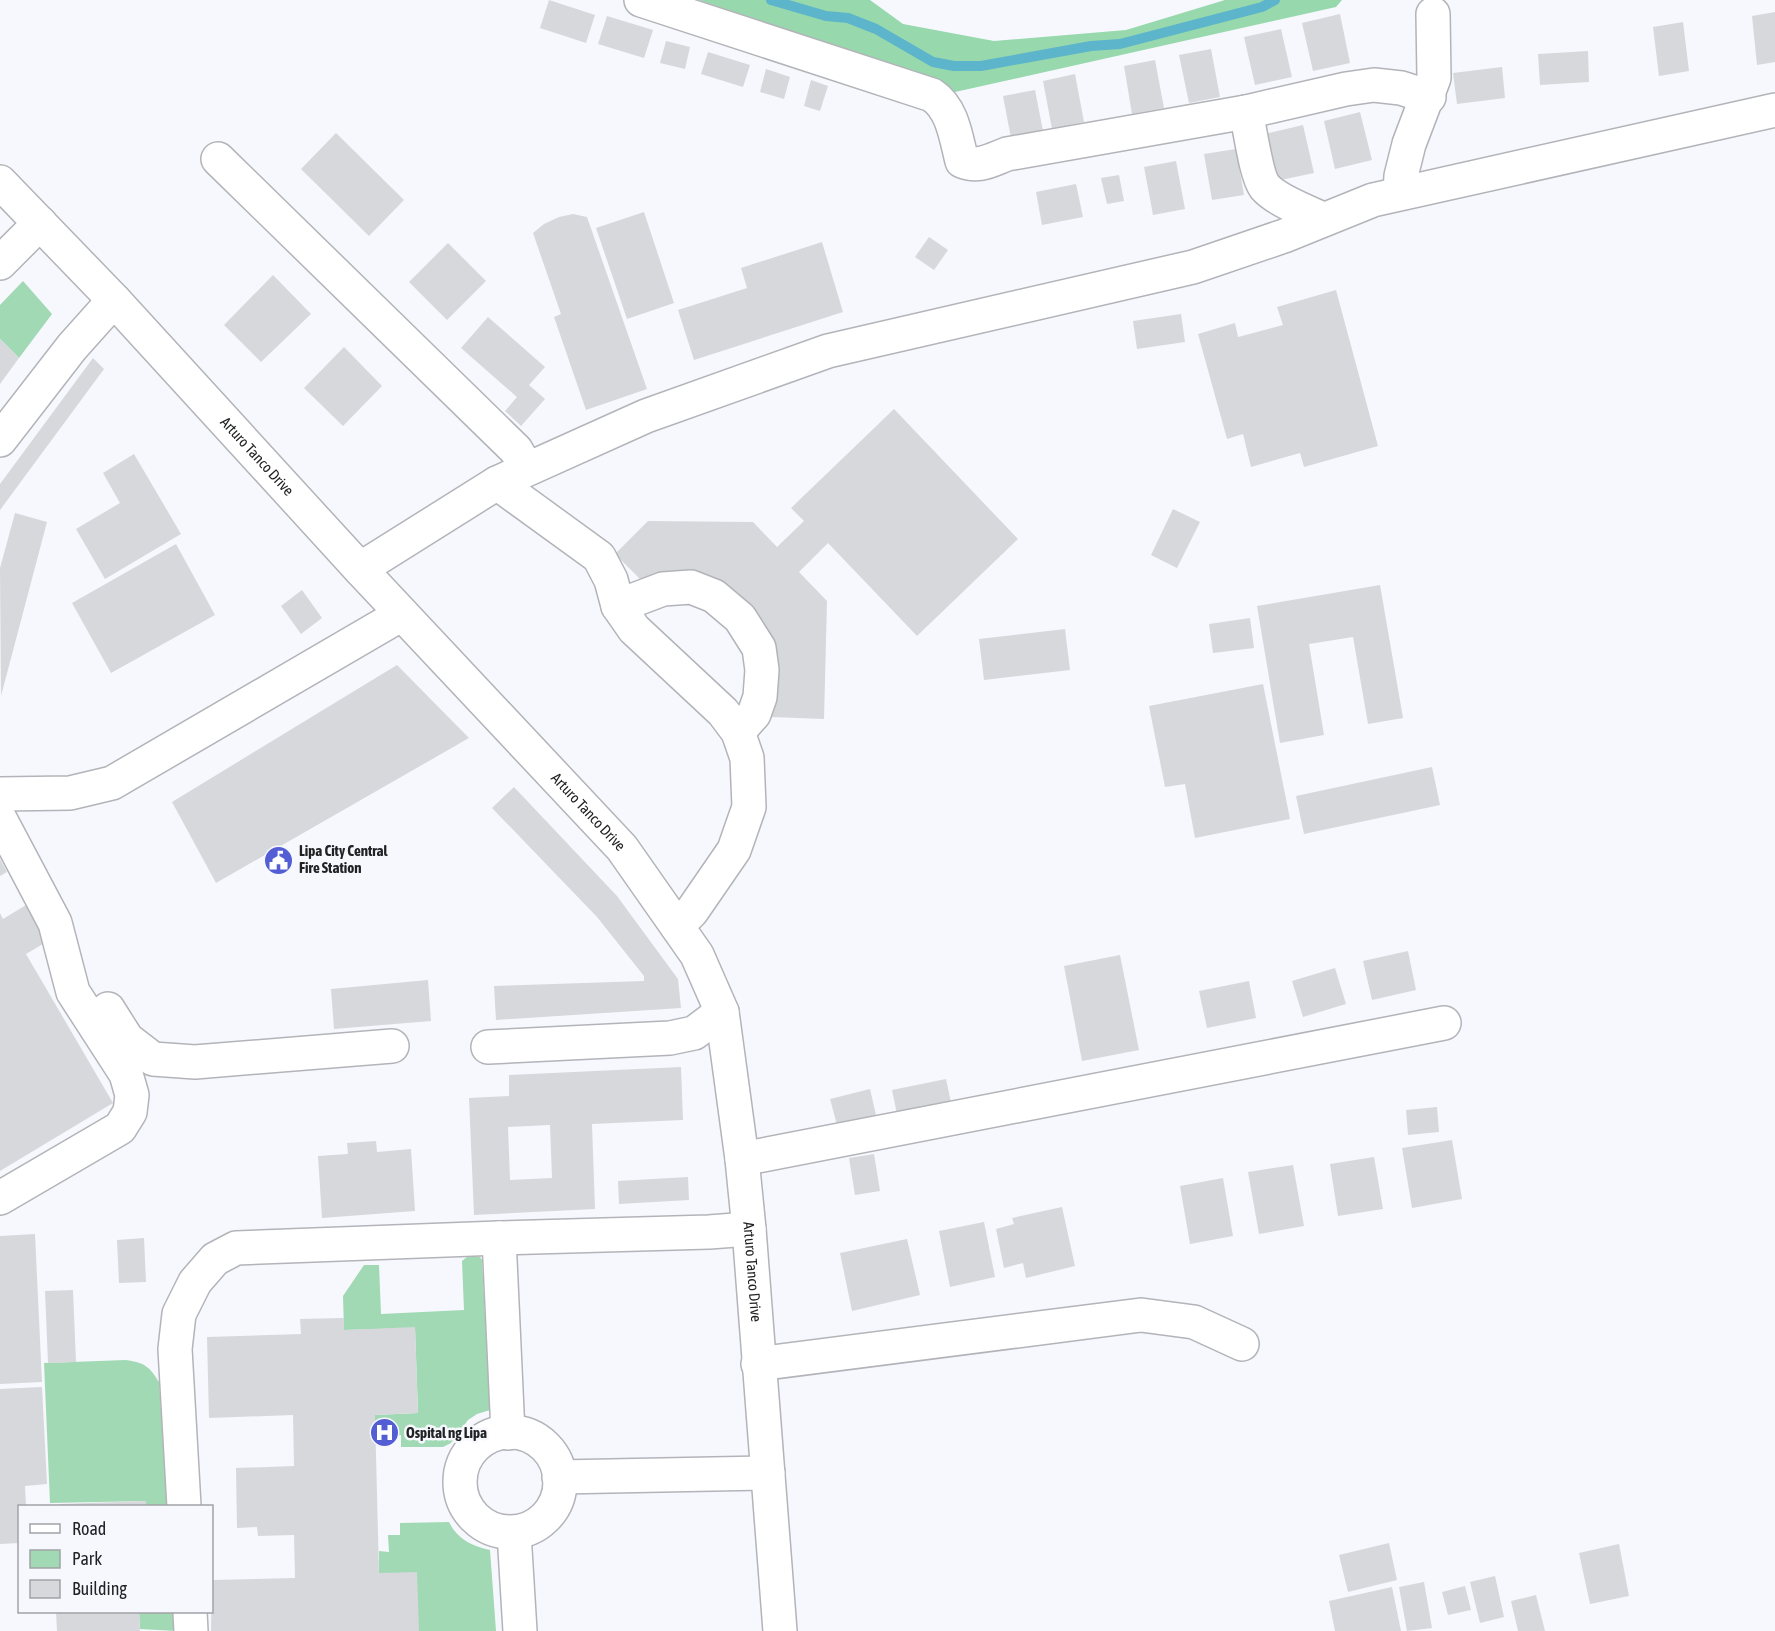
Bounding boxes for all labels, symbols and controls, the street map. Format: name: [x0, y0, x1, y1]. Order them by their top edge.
street label: Arturo Tanco Drive: [217, 413, 298, 499]
street label: Arturo Tanco Drive: [548, 769, 629, 854]
place label: Lipa City Central Fire Station: [299, 842, 388, 876]
public building icon: Lipa City Central Fire Station: [262, 844, 294, 876]
street label: Arturo Tanco Drive: [740, 1221, 765, 1323]
hospital icon: Ospital ng Lipa: [369, 1417, 401, 1449]
place label: Ospital ng Lipa: [406, 1424, 487, 1441]
legend: [18, 1505, 213, 1613]
text: Road: [72, 1518, 106, 1539]
text: Park: [72, 1548, 102, 1569]
text: Building: [72, 1578, 127, 1599]

